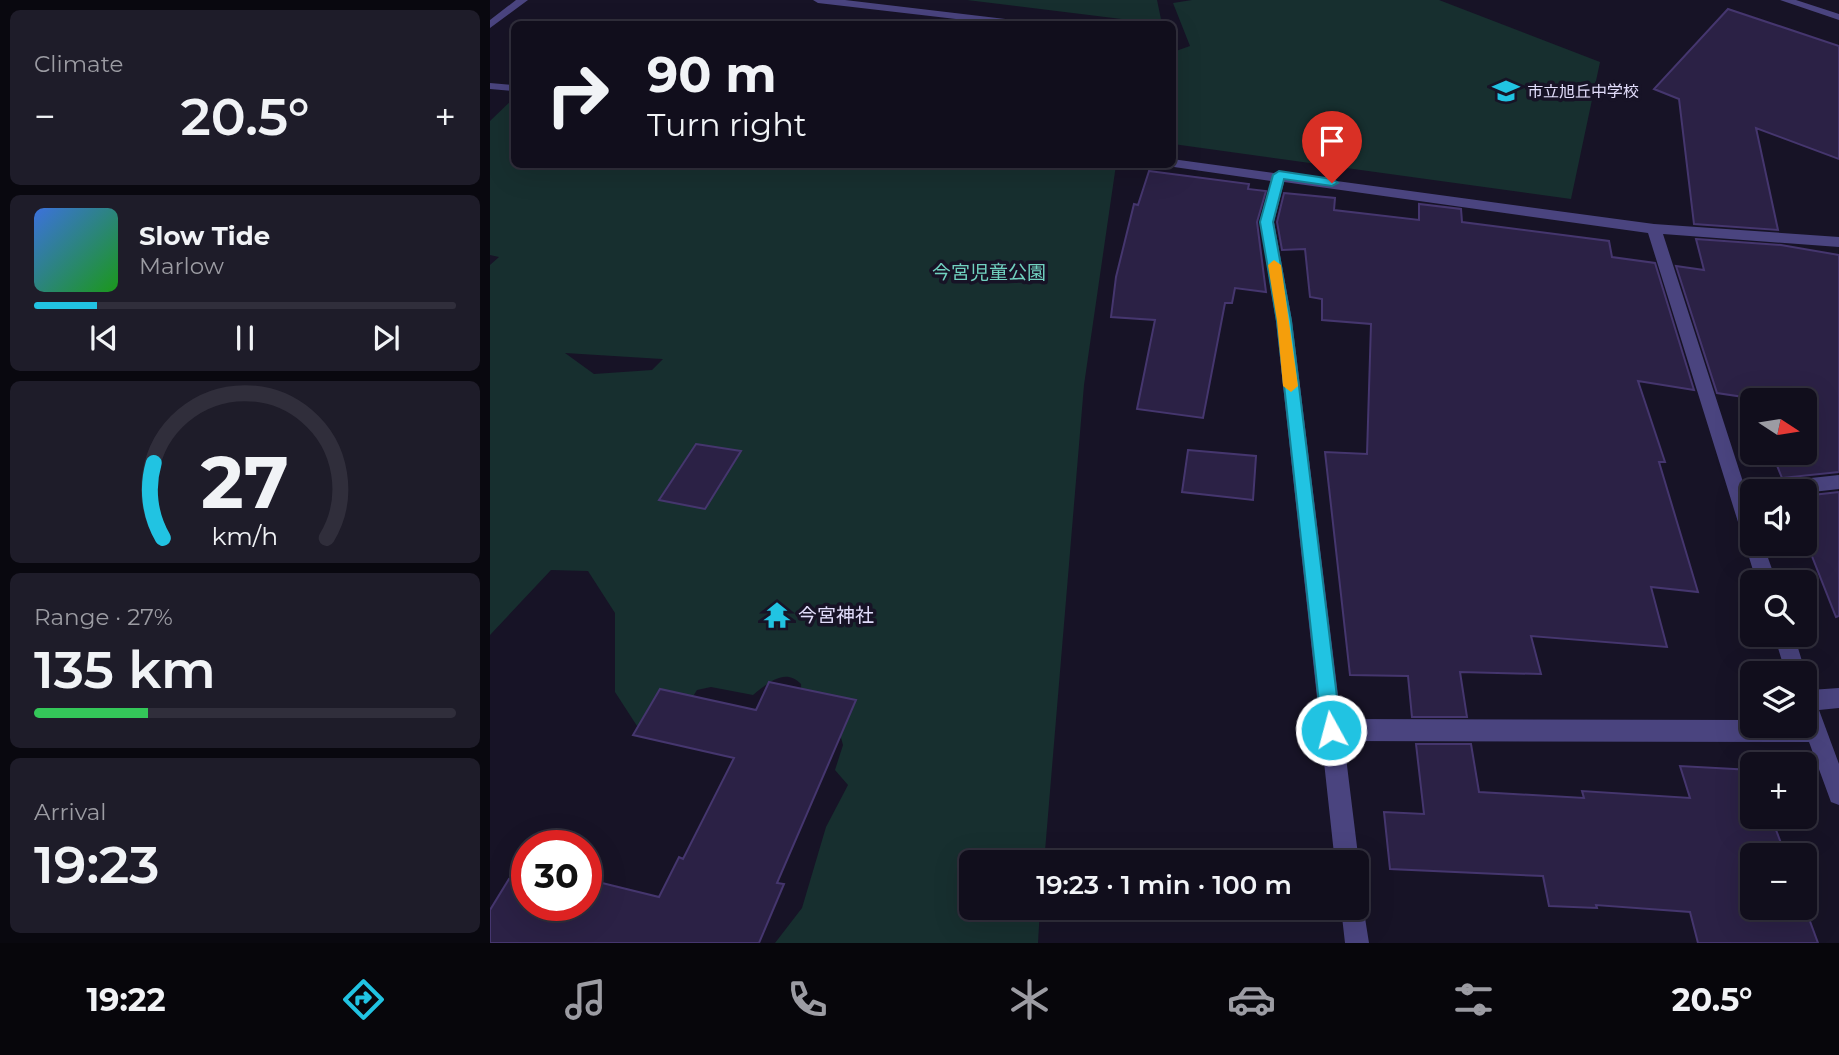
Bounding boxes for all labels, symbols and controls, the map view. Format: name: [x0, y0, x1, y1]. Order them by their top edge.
text: 90 m: [647, 45, 777, 104]
icon: right: [532, 49, 623, 140]
text: Climate: [34, 50, 123, 78]
school or university icon: 市立旭丘中学校: [1491, 76, 1521, 106]
place label: 市立旭丘中学校: [1527, 82, 1639, 101]
text: 20.5°: [181, 85, 309, 148]
text: −: [34, 93, 56, 140]
text: +: [434, 93, 456, 140]
text: Turn right: [647, 105, 807, 144]
pin: [1302, 111, 1362, 183]
icon: arrive: [1313, 122, 1351, 160]
text: Slow Tide: [139, 220, 270, 252]
text: Marlow: [139, 252, 224, 280]
park label: 今宮児童公園: [932, 261, 1046, 284]
icon: previous: [85, 319, 123, 357]
icon: pause: [226, 319, 264, 357]
icon: next: [367, 319, 405, 357]
north arrow: [1740, 388, 1816, 466]
map controls: [1740, 388, 1817, 920]
text: 27: [201, 438, 289, 526]
button: sound: [1740, 479, 1817, 556]
text: km/h: [212, 520, 278, 550]
button: search: [1740, 570, 1817, 647]
temple icon: 今宮神社: [762, 600, 792, 630]
text: Range · 27%: [34, 603, 173, 631]
place label: 今宮神社: [798, 604, 874, 627]
text: 135 km: [34, 638, 216, 701]
button: layers: [1740, 661, 1817, 738]
position arrow: [1294, 693, 1368, 767]
button: +: [1740, 752, 1817, 829]
text: Arrival: [34, 798, 107, 826]
speed limit sign: 30: [511, 830, 602, 921]
text: 19:23: [34, 833, 160, 896]
button: −: [1740, 843, 1817, 920]
text: 19:23 · 1 min · 100 m: [1036, 869, 1292, 901]
icon: directions: [339, 975, 388, 1024]
icon: music: [561, 975, 610, 1024]
icon: phone: [783, 975, 832, 1024]
icon: climate: [1005, 975, 1054, 1024]
icon: car: [1227, 975, 1276, 1024]
icon: filters: [1449, 975, 1498, 1024]
text: 19:22: [87, 980, 166, 1019]
text: 20.5°: [1672, 980, 1752, 1019]

